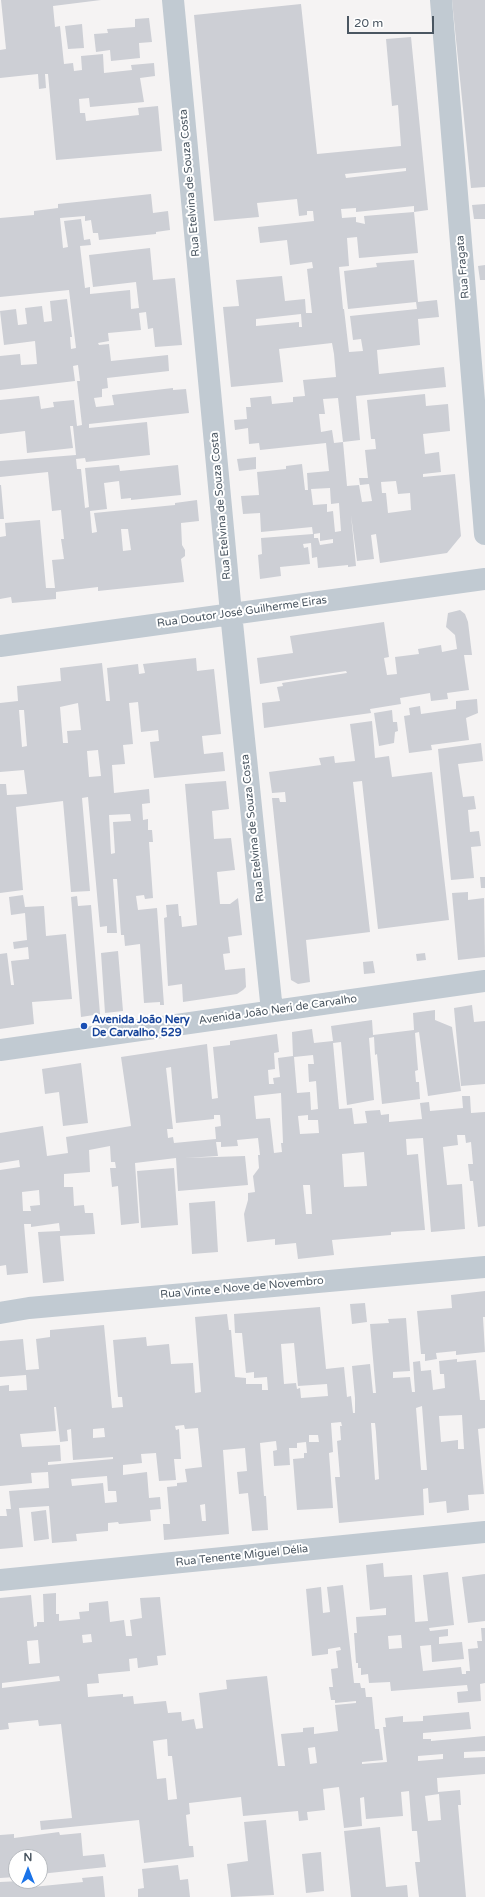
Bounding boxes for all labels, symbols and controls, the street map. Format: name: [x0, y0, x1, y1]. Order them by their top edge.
scale bar: [349, 8, 436, 34]
text: 20 m: [354, 16, 383, 30]
street label: Rua Etelvina de Souza Costa: [177, 109, 203, 257]
street label: Rua Fragata: [454, 235, 472, 299]
street label: Rua Etelvina de Souza Costa: [208, 432, 234, 580]
street label: Rua Doutor José Guilherme Eiras: [156, 594, 328, 630]
street label: Rua Etelvina de Souza Costa: [239, 754, 267, 902]
street label: Avenida João Neri de Carvalho: [198, 992, 358, 1028]
place label: Avenida João Nery De Carvalho, 529: [92, 1013, 190, 1039]
marker: Avenida João Nery De Carvalho, 529: [79, 1021, 89, 1031]
street label: Rua Vinte e Nove de Novembro: [160, 1274, 324, 1302]
street label: Rua Tenente Miguel Délia: [175, 1542, 309, 1570]
north arrow: [8, 1849, 48, 1889]
text: N: [24, 1851, 32, 1864]

